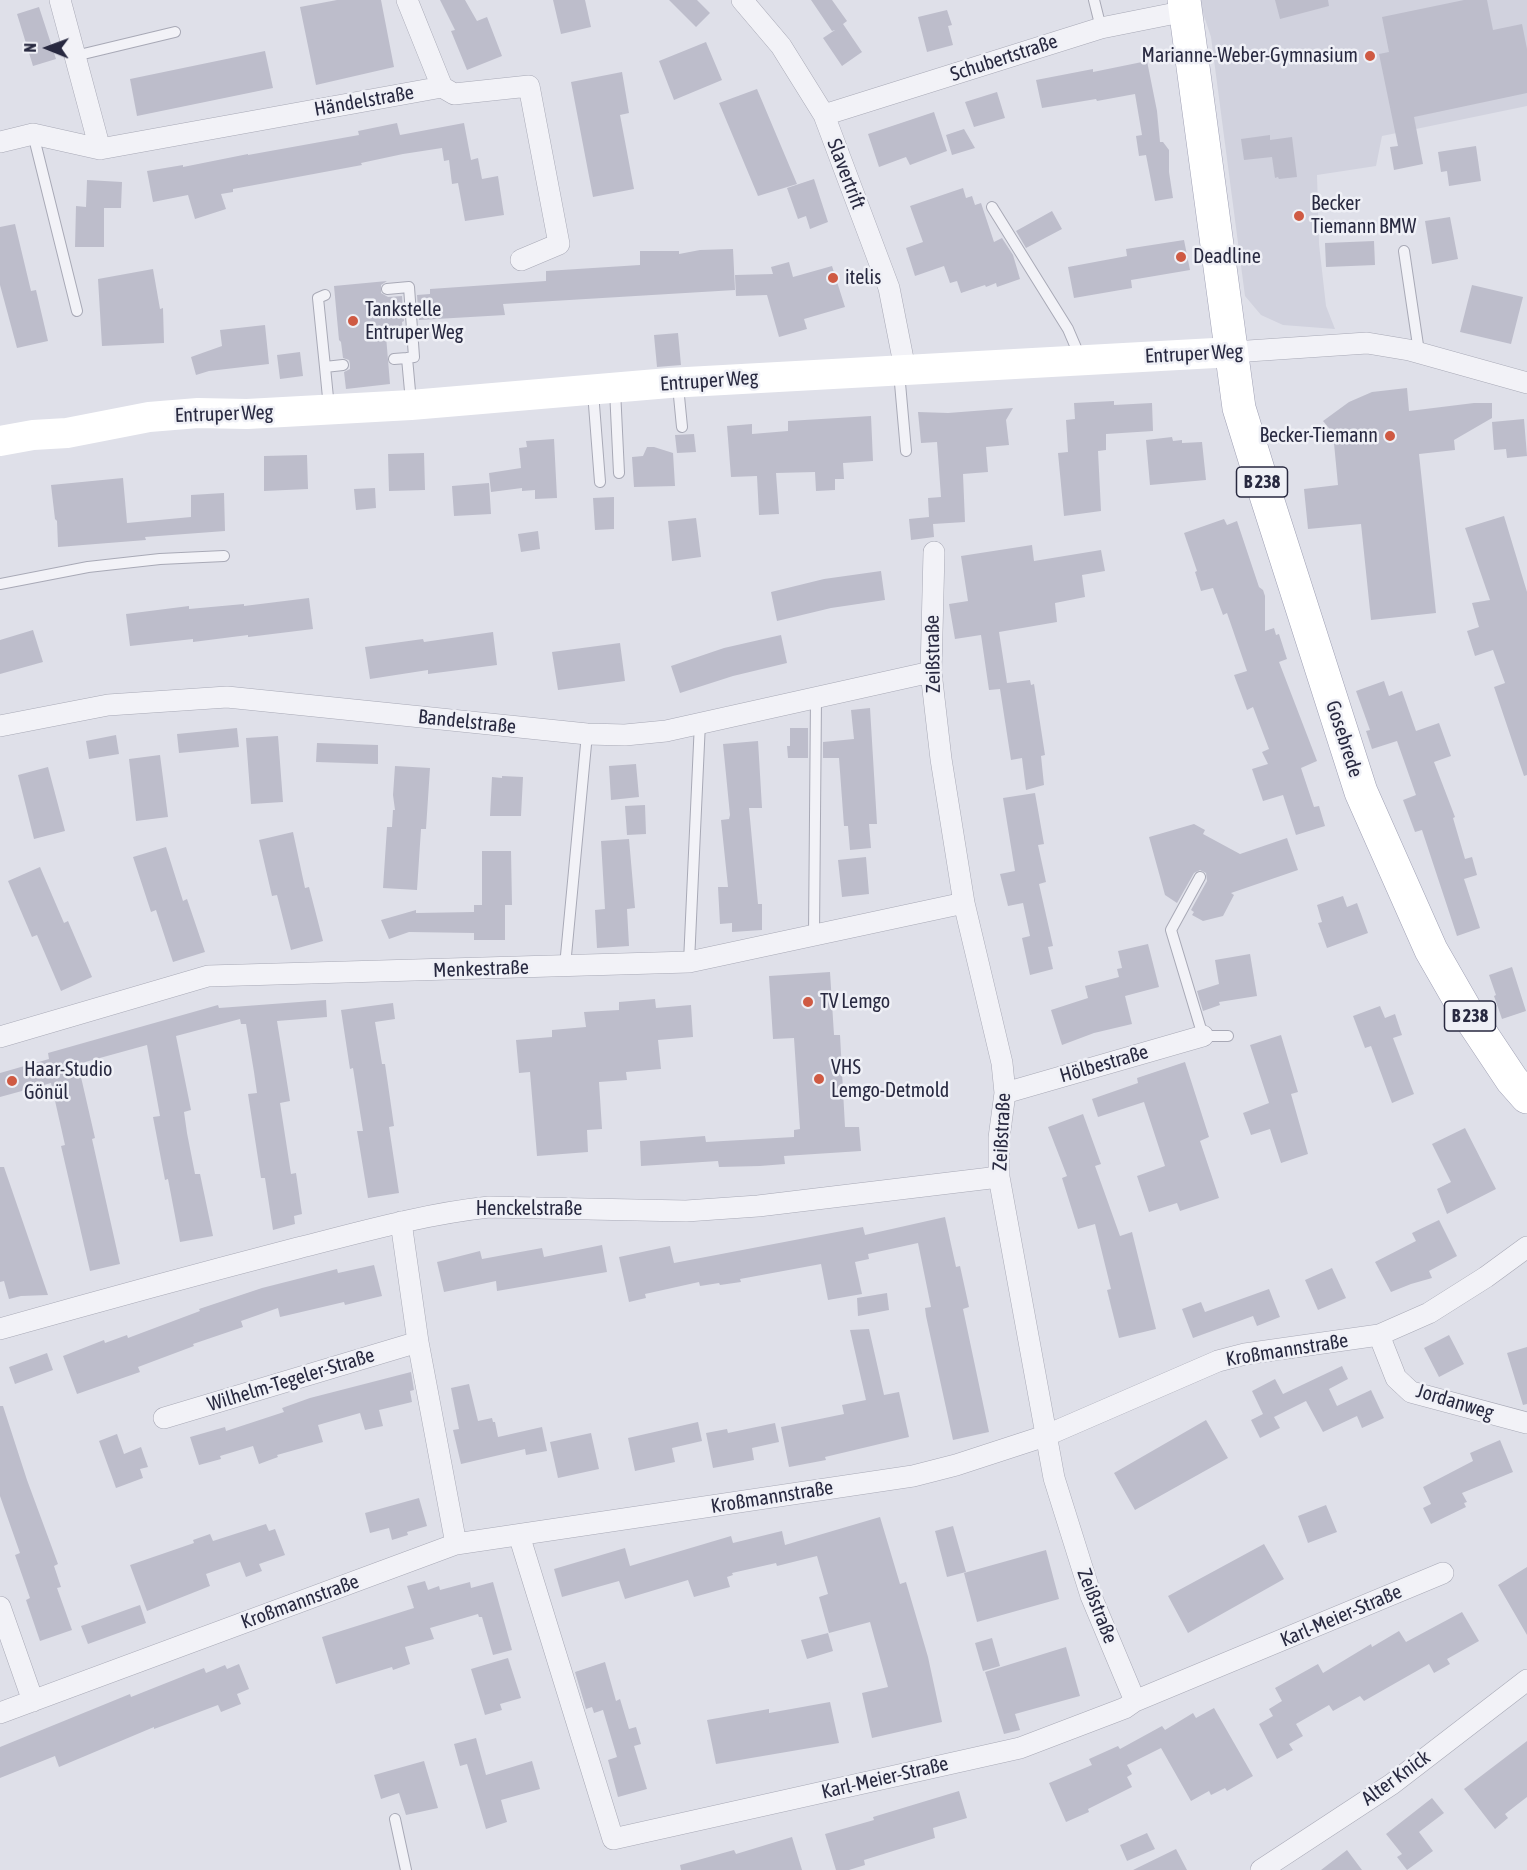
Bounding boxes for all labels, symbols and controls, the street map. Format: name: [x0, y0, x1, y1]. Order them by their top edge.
north arrow: [18, 18, 78, 78]
street label: Schubertstraße: [947, 29, 1061, 87]
text: N: [21, 43, 39, 53]
place label: Marianne-Weber-Gymnasium: [1142, 44, 1358, 68]
marker: Marianne-Weber-Gymnasium: [1363, 49, 1377, 63]
street label: Händelstraße: [312, 80, 416, 122]
street label: Slavertrift: [822, 135, 870, 213]
place label: Becker Tiemann BMW: [1311, 192, 1416, 239]
marker: Becker Tiemann BMW: [1292, 209, 1306, 223]
place label: Deadline: [1193, 245, 1261, 269]
marker: Deadline: [1174, 250, 1188, 264]
place label: itelis: [845, 266, 881, 290]
marker: itelis: [826, 271, 840, 285]
place label: Tankstelle Entruper Weg: [365, 298, 463, 345]
marker: Tankstelle Entruper Weg: [346, 314, 360, 328]
street label: Entruper Weg: [1144, 339, 1244, 369]
street label: Entruper Weg: [659, 366, 759, 396]
street label: Entruper Weg: [174, 400, 274, 428]
place label: Becker-Tiemann: [1260, 424, 1378, 448]
marker: Becker-Tiemann: [1383, 429, 1397, 443]
road number: B 238: [1236, 467, 1288, 497]
street label: Zeißstraße: [920, 615, 946, 693]
street label: Gosebrede: [1320, 698, 1368, 780]
street label: Bandelstraße: [417, 705, 517, 739]
street label: Menkestraße: [433, 955, 529, 983]
place label: TV Lemgo: [820, 990, 890, 1014]
marker: TV Lemgo: [801, 995, 815, 1009]
road number: B 238: [1444, 1001, 1496, 1031]
street label: Hölbestraße: [1057, 1040, 1151, 1088]
place label: VHS Lemgo-Detmold: [831, 1056, 949, 1103]
place label: Haar-Studio Gönül: [24, 1058, 112, 1105]
marker: VHS Lemgo-Detmold: [812, 1072, 826, 1086]
marker: Haar-Studio Gönül: [5, 1074, 19, 1088]
street label: Zeißstraße: [988, 1092, 1016, 1172]
street label: Henckelstraße: [476, 1197, 582, 1221]
street label: Kroßmannstraße: [1224, 1328, 1350, 1372]
street label: Wilhelm-Tegeler-Straße: [205, 1343, 377, 1417]
street label: Jordanweg: [1413, 1379, 1497, 1425]
street label: Kroßmannstraße: [709, 1475, 835, 1519]
street label: Zeißstraße: [1072, 1565, 1122, 1647]
street label: Kroßmannstraße: [238, 1570, 362, 1634]
street label: Karl-Meier-Straße: [1277, 1580, 1405, 1652]
street label: Alter Knick: [1357, 1745, 1435, 1811]
street label: Karl-Meier-Straße: [819, 1752, 951, 1804]

